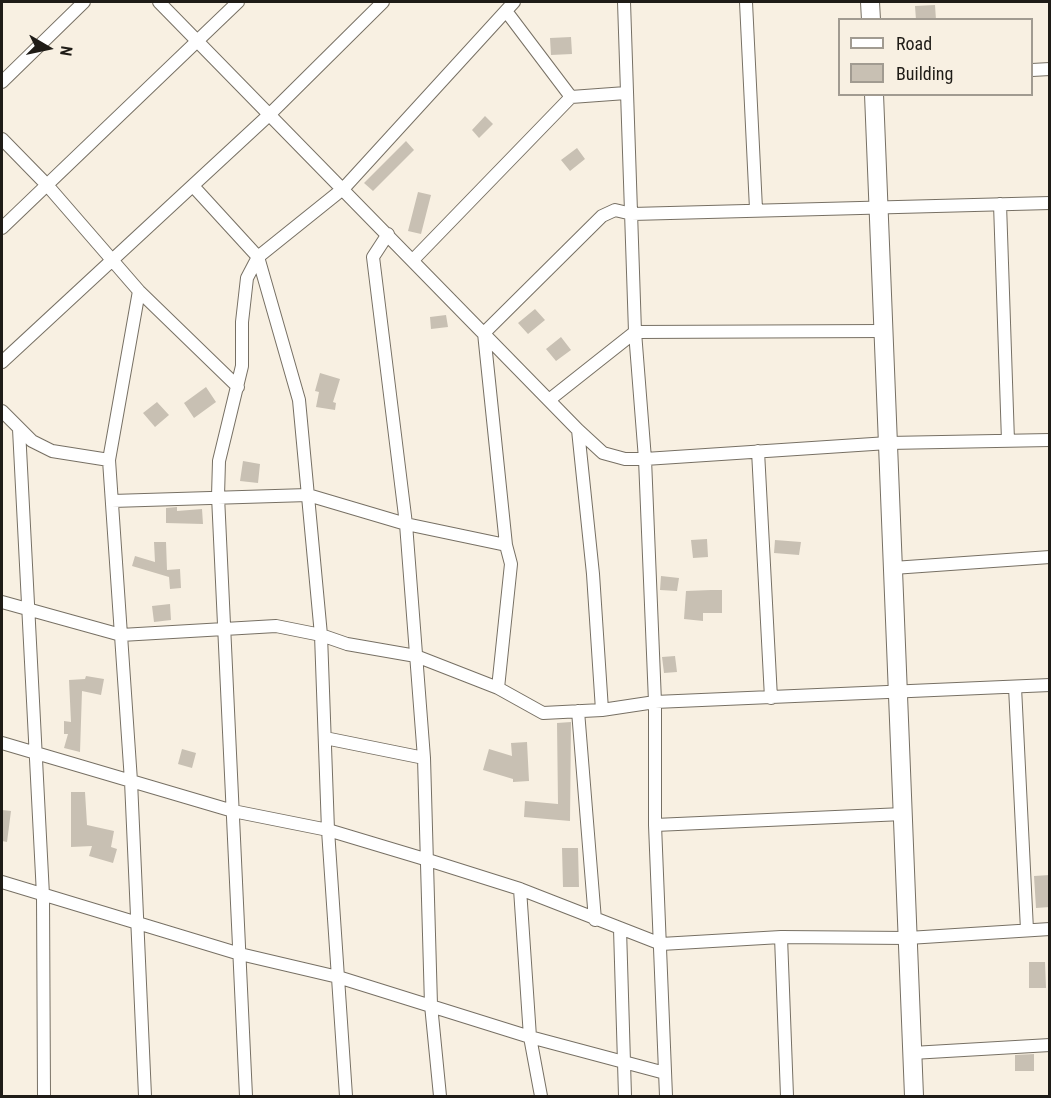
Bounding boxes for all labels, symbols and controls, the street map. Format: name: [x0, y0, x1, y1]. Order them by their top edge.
north arrow: [18, 18, 78, 78]
legend: [838, 18, 1033, 96]
text: Road: [896, 33, 932, 54]
text: N: [56, 45, 76, 57]
text: Building: [896, 63, 953, 84]

